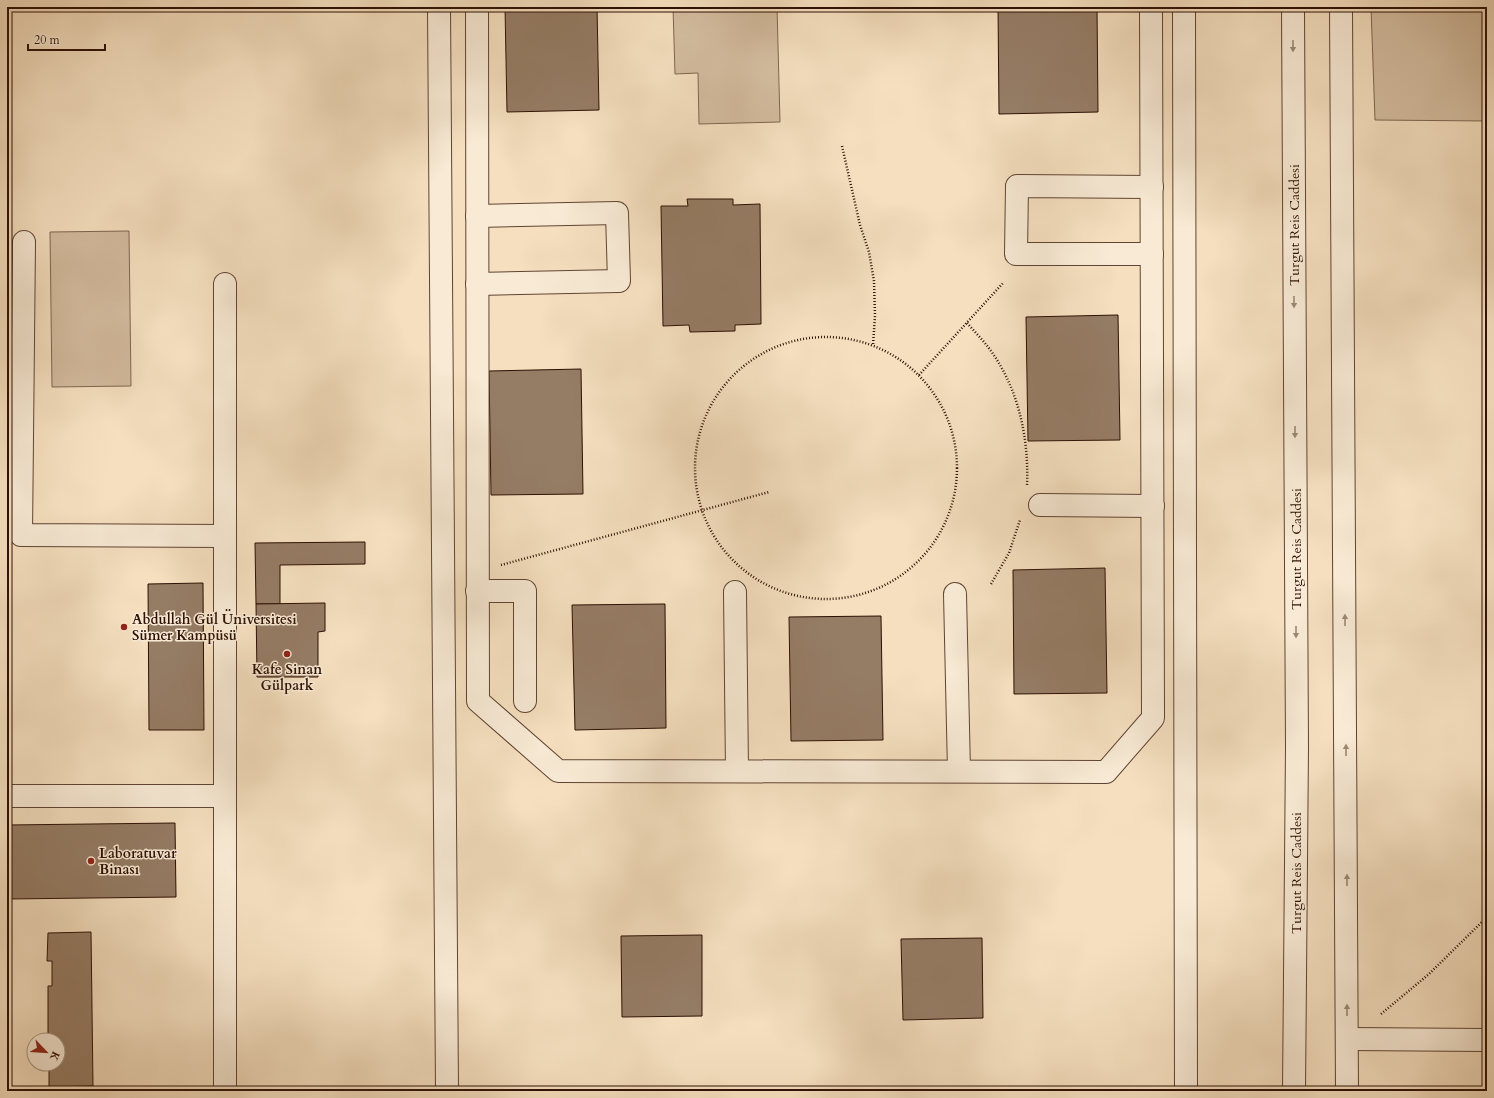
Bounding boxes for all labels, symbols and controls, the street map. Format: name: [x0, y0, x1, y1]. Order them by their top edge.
scale bar: [28, 26, 105, 52]
text: 20 m: [34, 32, 61, 48]
one-way arrow: [1290, 40, 1296, 53]
street label: Turgut Reis Caddesi: [1285, 164, 1304, 286]
one-way arrow: [1291, 296, 1297, 309]
one-way arrow: [1292, 426, 1298, 439]
street label: Turgut Reis Caddesi: [1287, 488, 1306, 610]
place label: Abdullah Gül Üniversitesi Sümer Kampüsü: [132, 609, 297, 645]
one-way arrow: [1342, 613, 1348, 626]
marker: Abdullah Gül Üniversitesi Sümer Kampüsü: [119, 622, 129, 632]
one-way arrow: [1293, 626, 1299, 639]
marker: Kafe Sinan Gülpark: [282, 649, 292, 659]
place label: Kafe Sinan Gülpark: [252, 660, 322, 695]
one-way arrow: [1343, 743, 1349, 756]
street label: Turgut Reis Caddesi: [1287, 812, 1306, 934]
place label: Laboratuvar Binası: [99, 844, 177, 879]
marker: Laboratuvar Binası: [86, 856, 96, 866]
one-way arrow: [1344, 873, 1350, 886]
one-way arrow: [1344, 1003, 1350, 1016]
north arrow: [26, 1032, 66, 1072]
text: K: [46, 1049, 63, 1063]

